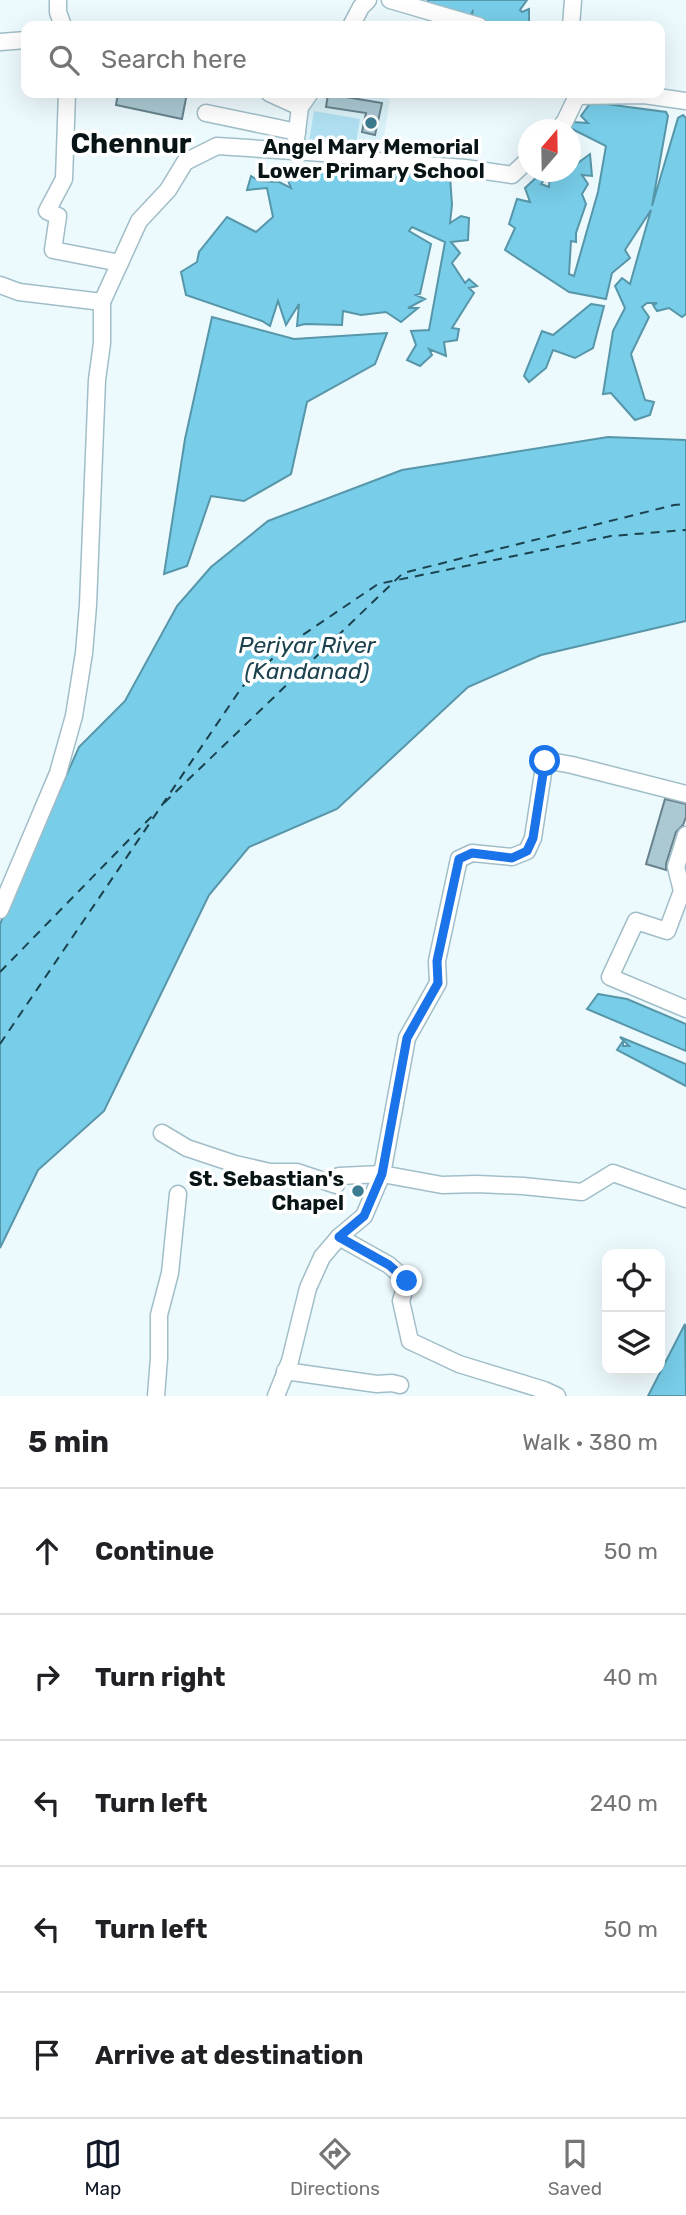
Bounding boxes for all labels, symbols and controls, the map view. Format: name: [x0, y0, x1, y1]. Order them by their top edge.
search box: [21, 21, 665, 98]
icon: search: [45, 41, 83, 79]
text: Search here: [101, 44, 247, 75]
marker: Angel Mary Memorial Lower Primary School: [363, 115, 379, 131]
north arrow: [518, 119, 581, 182]
district label: Chennur: [70, 127, 192, 160]
place label: Angel Mary Memorial Lower Primary School: [257, 134, 485, 183]
water label: Periyar River (Kandanad): [239, 631, 377, 685]
route start: [529, 745, 560, 776]
place label: St. Sebastian's Chapel: [189, 1166, 344, 1215]
marker: St. Sebastian's Chapel: [350, 1183, 366, 1199]
map controls: [602, 1249, 665, 1375]
button: locate: [602, 1249, 665, 1312]
route end: [391, 1265, 422, 1296]
button: layers: [602, 1312, 665, 1375]
text: 5 min: [28, 1424, 109, 1460]
text: Walk · 380 m: [522, 1428, 658, 1456]
icon: ahead: [28, 1532, 66, 1570]
text: Continue: [95, 1536, 214, 1567]
text: 50 m: [604, 1537, 658, 1565]
icon: right: [28, 1658, 66, 1696]
text: Turn right: [95, 1662, 225, 1693]
text: 40 m: [603, 1663, 658, 1691]
icon: left: [28, 1784, 66, 1822]
text: Turn left: [95, 1788, 207, 1819]
text: 240 m: [590, 1789, 658, 1817]
icon: left: [28, 1910, 66, 1948]
text: Turn left: [95, 1914, 207, 1945]
text: 50 m: [604, 1915, 658, 1943]
icon: arrive: [28, 2036, 66, 2074]
text: Arrive at destination: [95, 2040, 363, 2071]
tab: Map: [84, 2135, 122, 2200]
tab: Directions: [290, 2135, 380, 2200]
tab: Saved: [548, 2135, 602, 2200]

